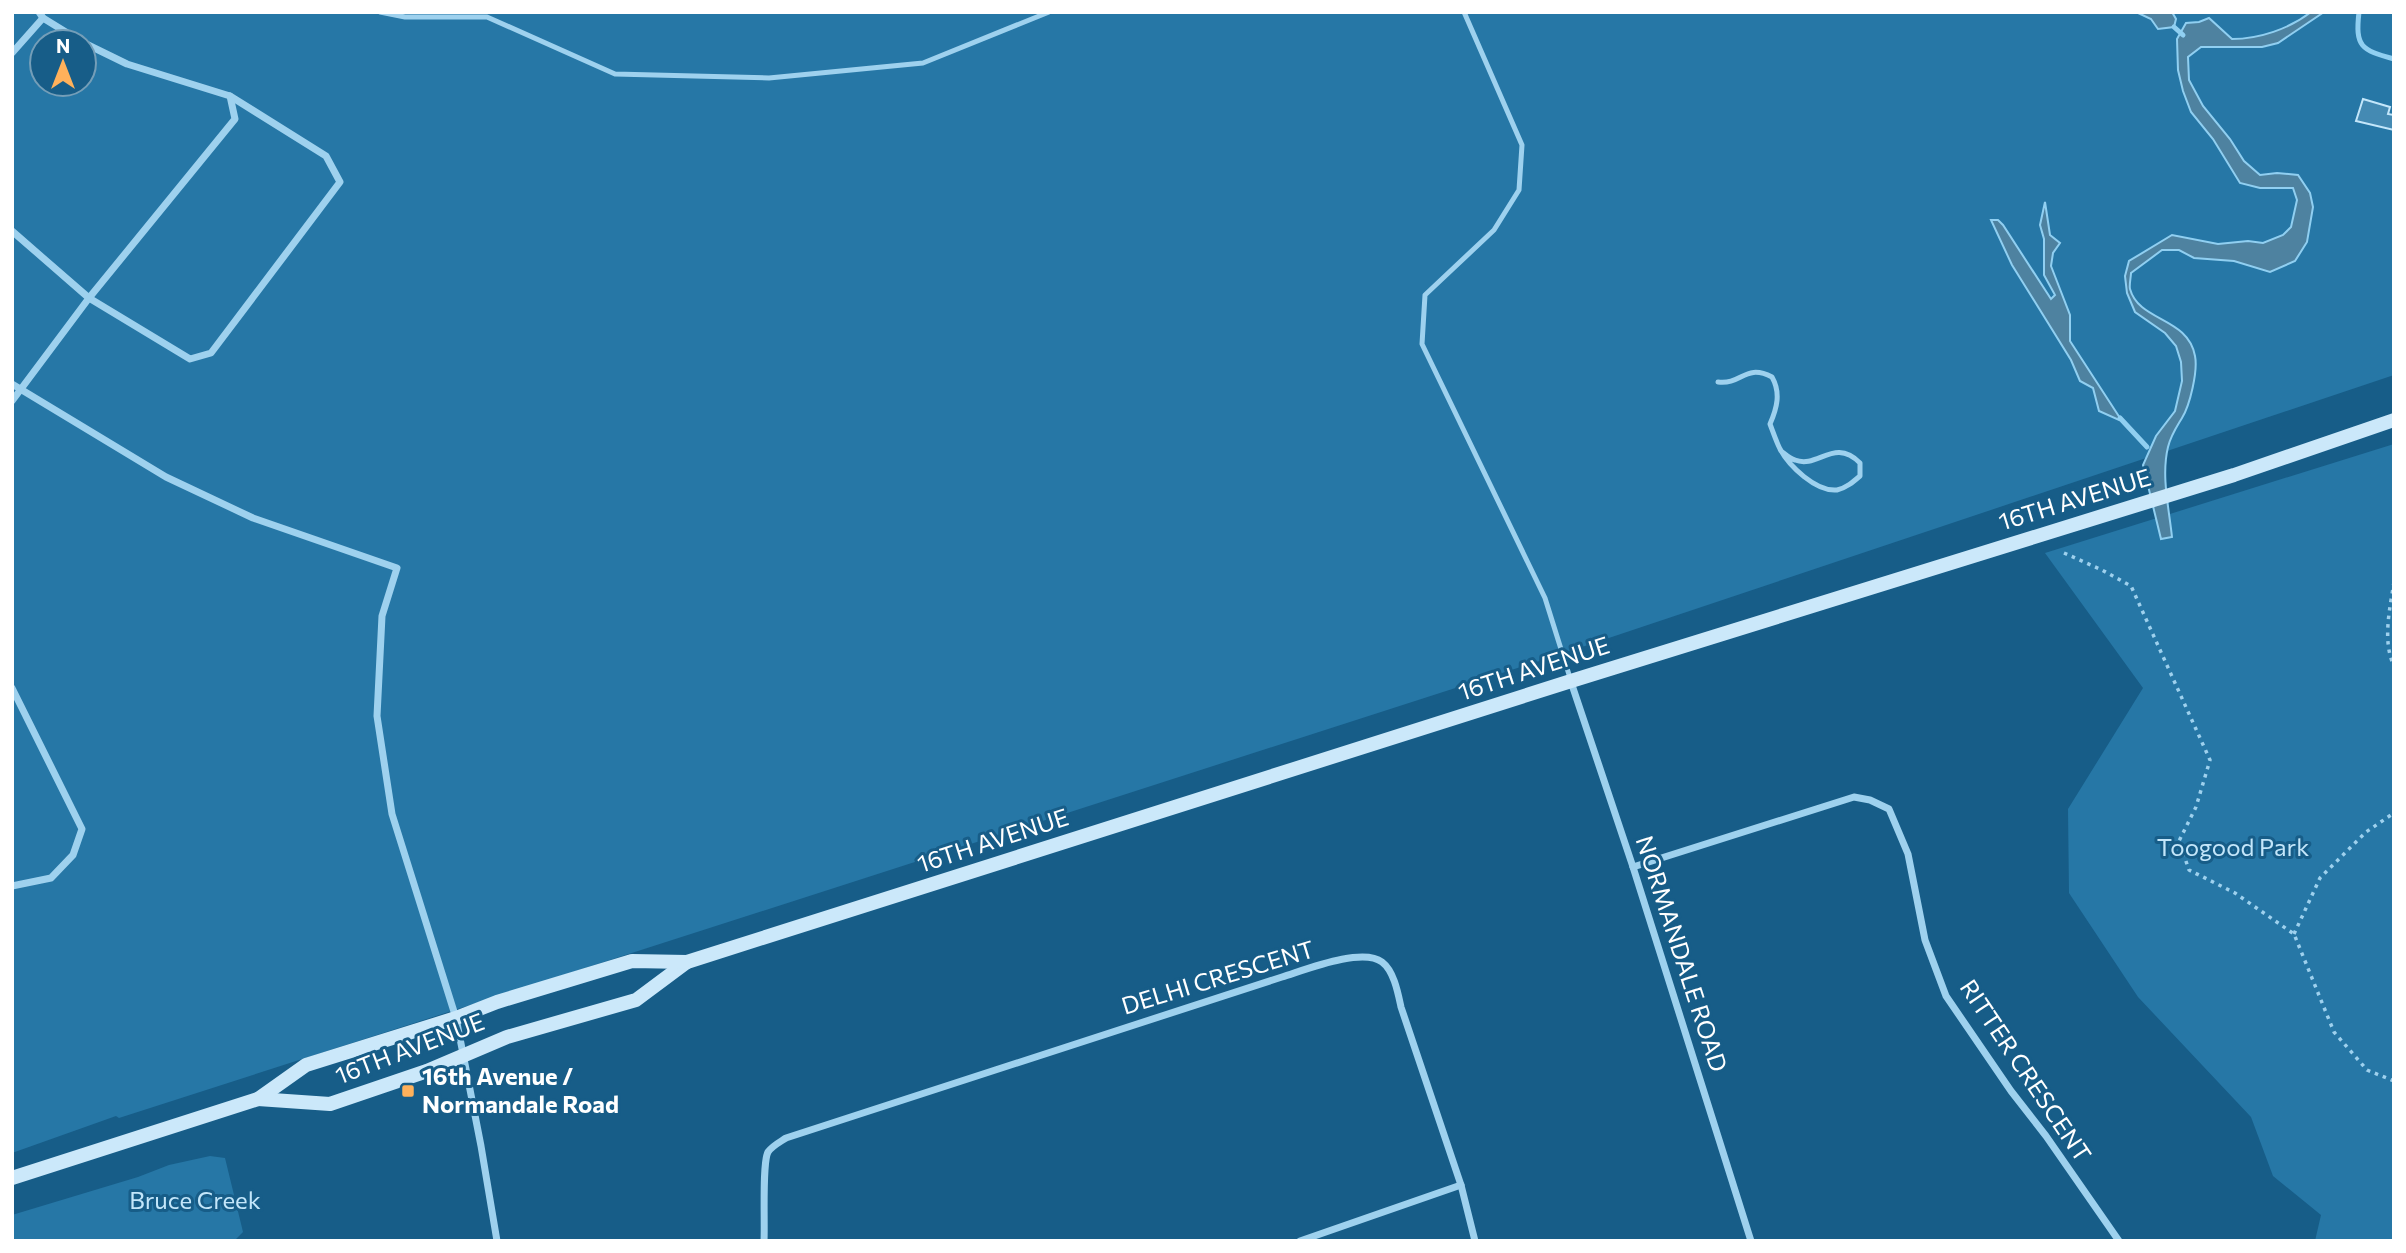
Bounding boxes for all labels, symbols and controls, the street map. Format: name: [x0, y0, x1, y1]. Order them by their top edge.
north arrow: [28, 28, 98, 98]
text: N: [56, 34, 70, 57]
street label: 16TH AVENUE: [1995, 462, 2154, 535]
street label: 16TH AVENUE: [1454, 629, 1613, 706]
street label: 16TH AVENUE: [913, 801, 1072, 878]
street label: NORMANDALE ROAD: [1631, 832, 1734, 1075]
park label: Toogood Park: [2157, 832, 2309, 861]
street label: DELHI CRESCENT: [1118, 933, 1317, 1020]
street label: RITTER CRESCENT: [1955, 974, 2098, 1167]
street label: 16TH AVENUE: [331, 1006, 488, 1089]
place label: 16th Avenue / Normandale Road: [422, 1061, 619, 1118]
marker: 16th Avenue / Normandale Road: [400, 1083, 416, 1099]
park label: Bruce Creek: [129, 1185, 261, 1214]

